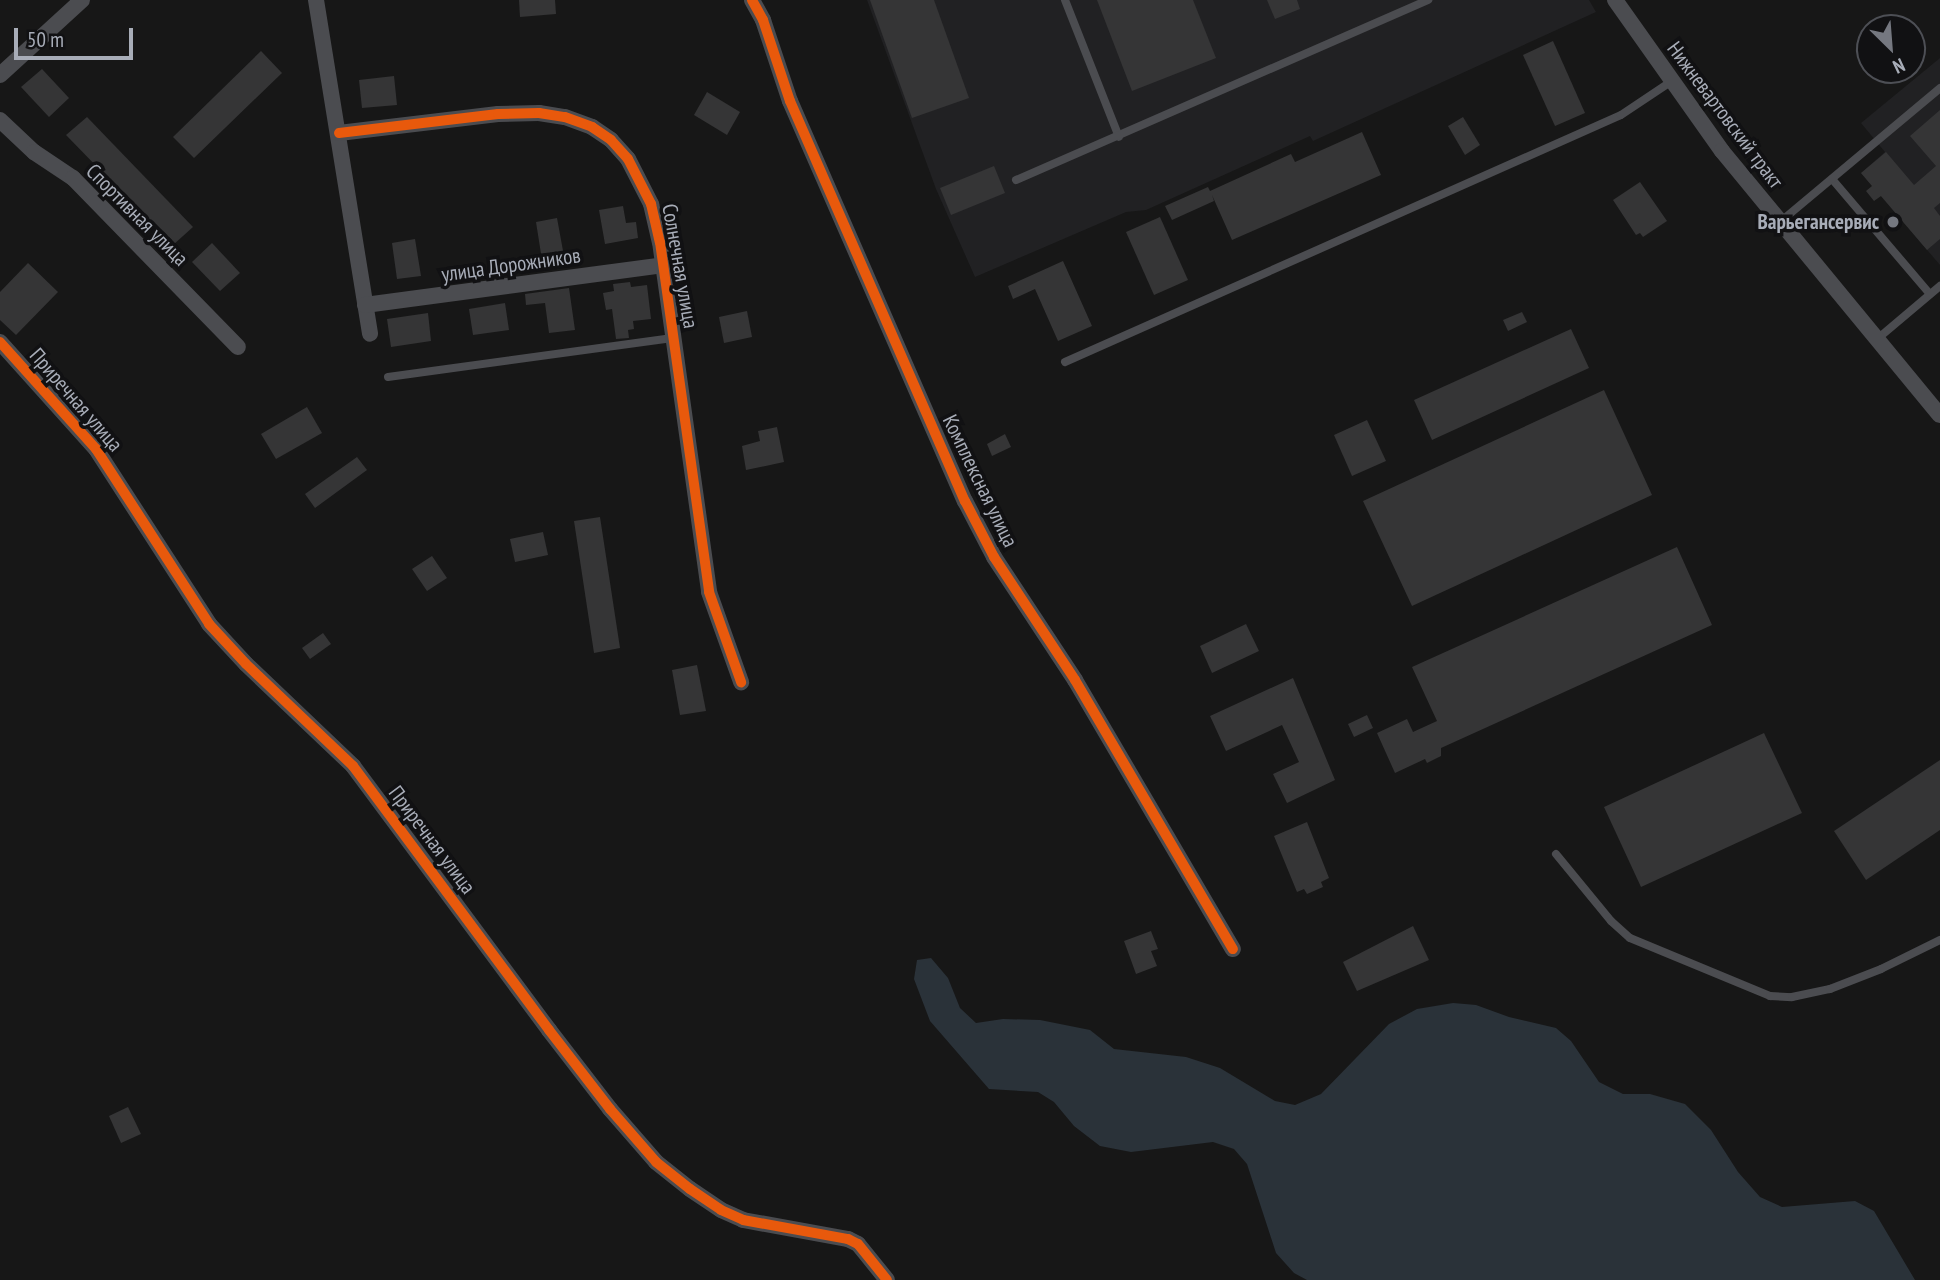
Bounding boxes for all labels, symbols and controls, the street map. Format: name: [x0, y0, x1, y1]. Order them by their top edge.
scale bar: [18, 14, 136, 58]
north arrow: [1856, 14, 1926, 84]
text: 50 m: [27, 26, 64, 53]
street label: Нижневартовский тракт: [1662, 37, 1788, 193]
text: N: [1889, 53, 1909, 79]
street label: Спортивная улица: [81, 159, 193, 271]
street label: Солнечная улица: [657, 202, 703, 330]
place label: Варьегансервис: [1758, 209, 1879, 235]
marker: Варьегансервис: [1885, 214, 1901, 230]
street label: улица Дорожников: [440, 243, 582, 287]
street label: Приречная улица: [24, 343, 128, 457]
street label: Комплексная улица: [937, 411, 1023, 551]
street label: Приречная улица: [383, 781, 481, 899]

